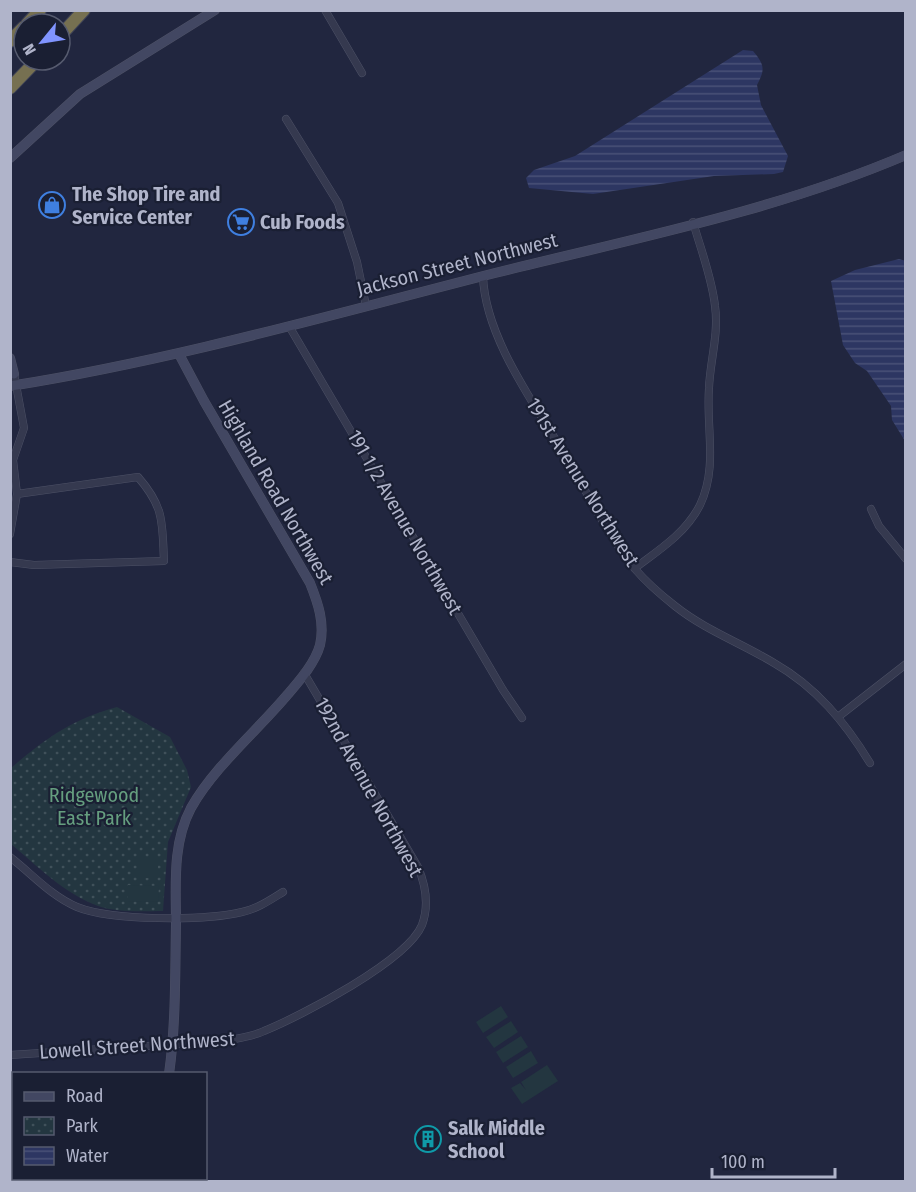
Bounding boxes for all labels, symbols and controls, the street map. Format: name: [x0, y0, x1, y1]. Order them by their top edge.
north arrow: [12, 12, 72, 72]
text: N: [19, 40, 40, 58]
place label: The Shop Tire and Service Center: [72, 182, 221, 229]
shop icon: The Shop Tire and Service Center: [37, 190, 67, 220]
supermarket icon: Cub Foods: [226, 207, 256, 237]
place label: Cub Foods: [260, 210, 345, 234]
street label: Jackson Street Northwest: [354, 227, 560, 301]
street label: 191st Avenue Northwest: [521, 393, 645, 571]
street label: Highland Road Northwest: [213, 396, 339, 589]
street label: 191 1/2 Avenue Northwest: [342, 425, 468, 619]
street label: 192nd Avenue Northwest: [310, 693, 429, 881]
park label: Ridgewood East Park: [49, 783, 139, 830]
street label: Lowell Street Northwest: [38, 1026, 236, 1064]
legend: [12, 1072, 207, 1180]
text: Road: [66, 1085, 103, 1107]
text: Park: [66, 1115, 99, 1137]
place label: Salk Middle School: [448, 1116, 545, 1163]
building icon: Salk Middle School: [413, 1124, 443, 1154]
scale bar: [712, 1141, 835, 1179]
text: Water: [66, 1145, 109, 1167]
text: 100 m: [721, 1151, 765, 1173]

